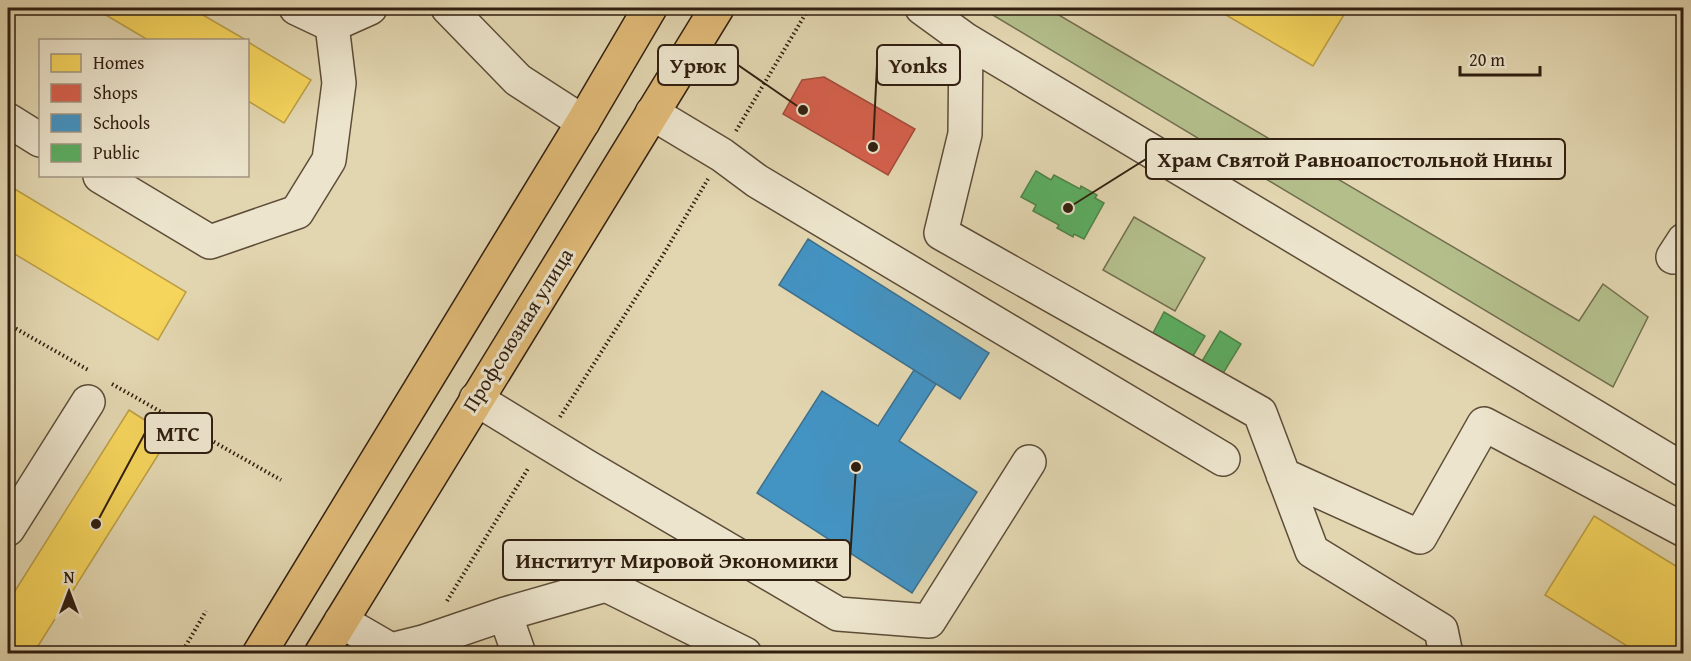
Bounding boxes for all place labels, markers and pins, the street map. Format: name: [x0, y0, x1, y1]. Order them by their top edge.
callout: Урюк: [658, 45, 738, 85]
callout: Yonks: [877, 45, 960, 85]
callout: Храм Святой Равноапостольной Нины: [1146, 139, 1565, 179]
callout: МТС: [145, 413, 212, 453]
callout: Институт Мировой Экономики: [503, 540, 850, 580]

